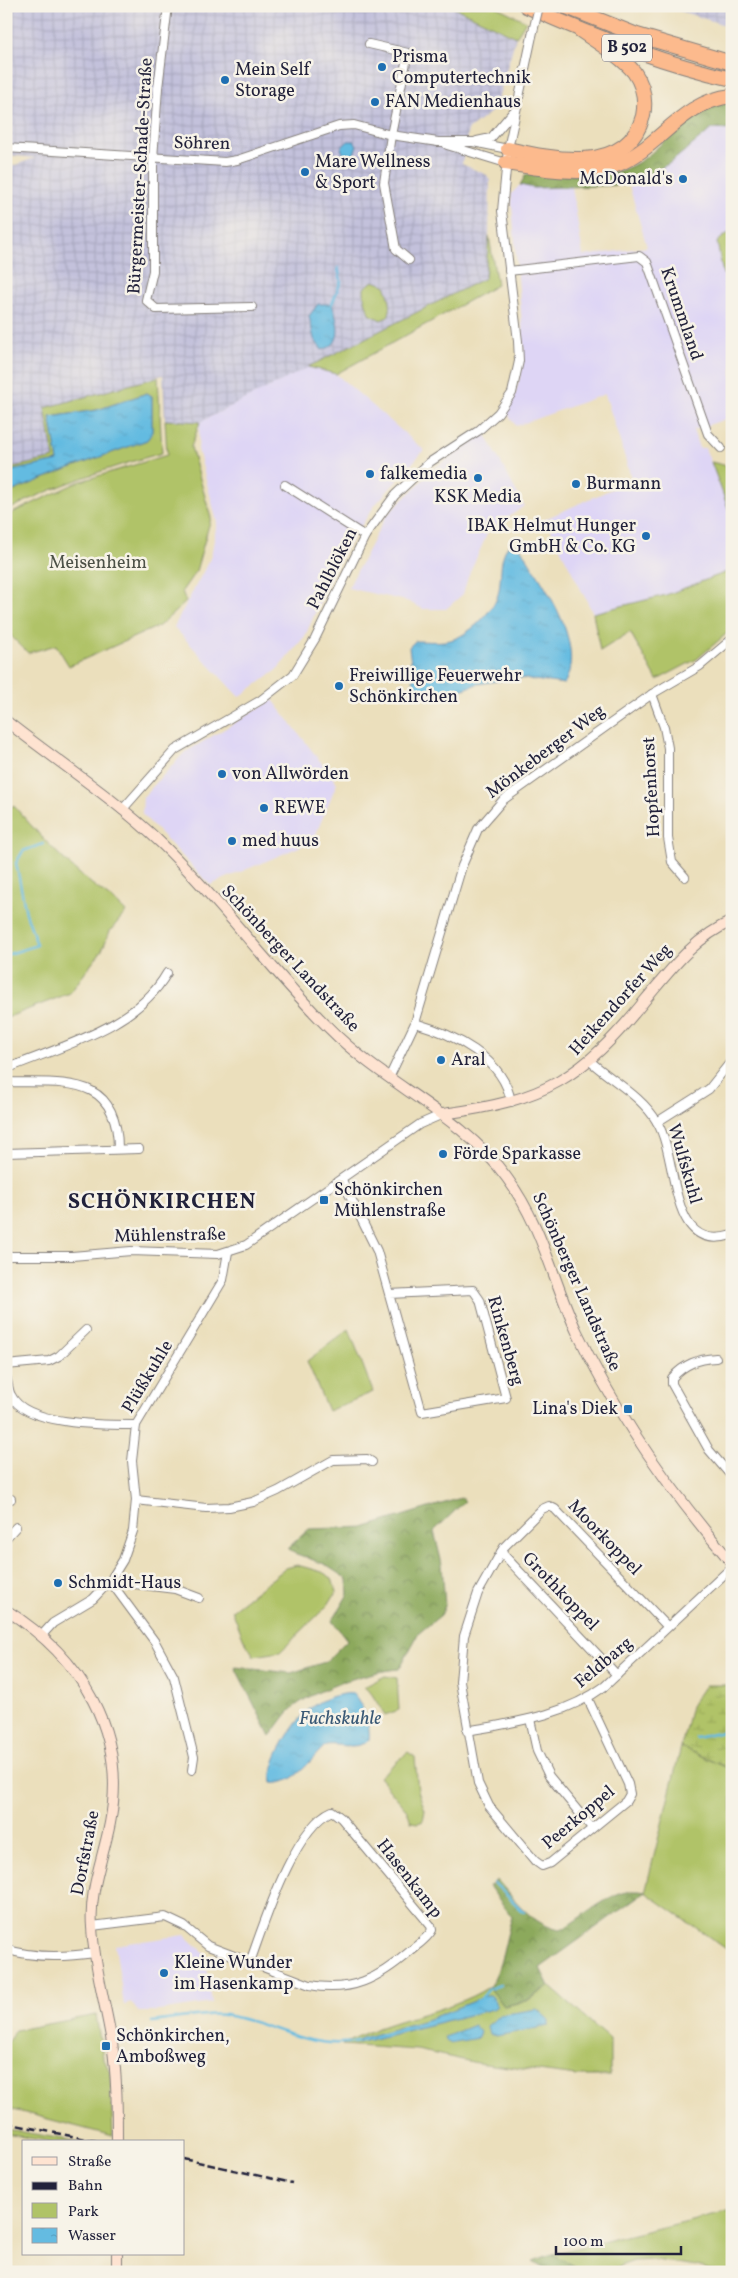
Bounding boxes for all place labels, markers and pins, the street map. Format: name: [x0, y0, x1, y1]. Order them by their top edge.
place label: Prisma Computertechnik: [392, 45, 531, 91]
place label: Mein Self Storage: [235, 58, 312, 104]
marker: Prisma Computertechnik: [376, 61, 388, 73]
marker: Mein Self Storage: [219, 74, 231, 86]
place label: FAN Medienhaus: [385, 90, 521, 115]
marker: FAN Medienhaus: [369, 96, 381, 108]
place label: Mare Wellness & Sport: [315, 150, 430, 196]
marker: Mare Wellness & Sport: [299, 166, 311, 178]
place label: McDonald's: [579, 167, 673, 192]
marker: McDonald's: [677, 173, 689, 185]
place label: falkemedia: [380, 462, 468, 487]
marker: falkemedia: [364, 468, 376, 480]
marker: KSK Media: [472, 472, 484, 484]
place label: Burmann: [586, 472, 662, 497]
marker: Burmann: [570, 478, 582, 490]
place label: KSK Media: [434, 485, 522, 510]
place label: IBAK Helmut Hunger GmbH & Co. KG: [467, 514, 636, 560]
marker: IBAK Helmut Hunger GmbH & Co. KG: [640, 530, 652, 542]
place label: Freiwillige Feuerwehr Schönkirchen: [349, 664, 522, 710]
marker: Freiwillige Feuerwehr Schönkirchen: [333, 680, 345, 692]
place label: von Allwörden: [232, 762, 349, 787]
marker: von Allwörden: [216, 768, 228, 780]
place label: REWE: [274, 796, 326, 821]
marker: REWE: [258, 802, 270, 814]
place label: med huus: [242, 829, 319, 854]
marker: med huus: [226, 835, 238, 847]
place label: Aral: [451, 1048, 486, 1073]
marker: Aral: [435, 1054, 447, 1066]
place label: Förde Sparkasse: [453, 1142, 581, 1167]
marker: Förde Sparkasse: [437, 1148, 449, 1160]
place label: Schönkirchen Mühlenstraße: [334, 1178, 446, 1224]
marker: Schönkirchen Mühlenstraße: [318, 1194, 330, 1206]
place label: Lina's Diek: [532, 1397, 618, 1422]
marker: Lina's Diek: [622, 1403, 634, 1415]
place label: Schmidt-Haus: [68, 1571, 181, 1596]
marker: Schmidt-Haus: [52, 1577, 64, 1589]
place label: Kleine Wunder im Hasenkamp: [174, 1951, 293, 1997]
marker: Kleine Wunder im Hasenkamp: [158, 1967, 170, 1979]
place label: Schönkirchen, Amboßweg: [116, 2024, 230, 2070]
marker: Schönkirchen, Amboßweg: [100, 2040, 112, 2052]

